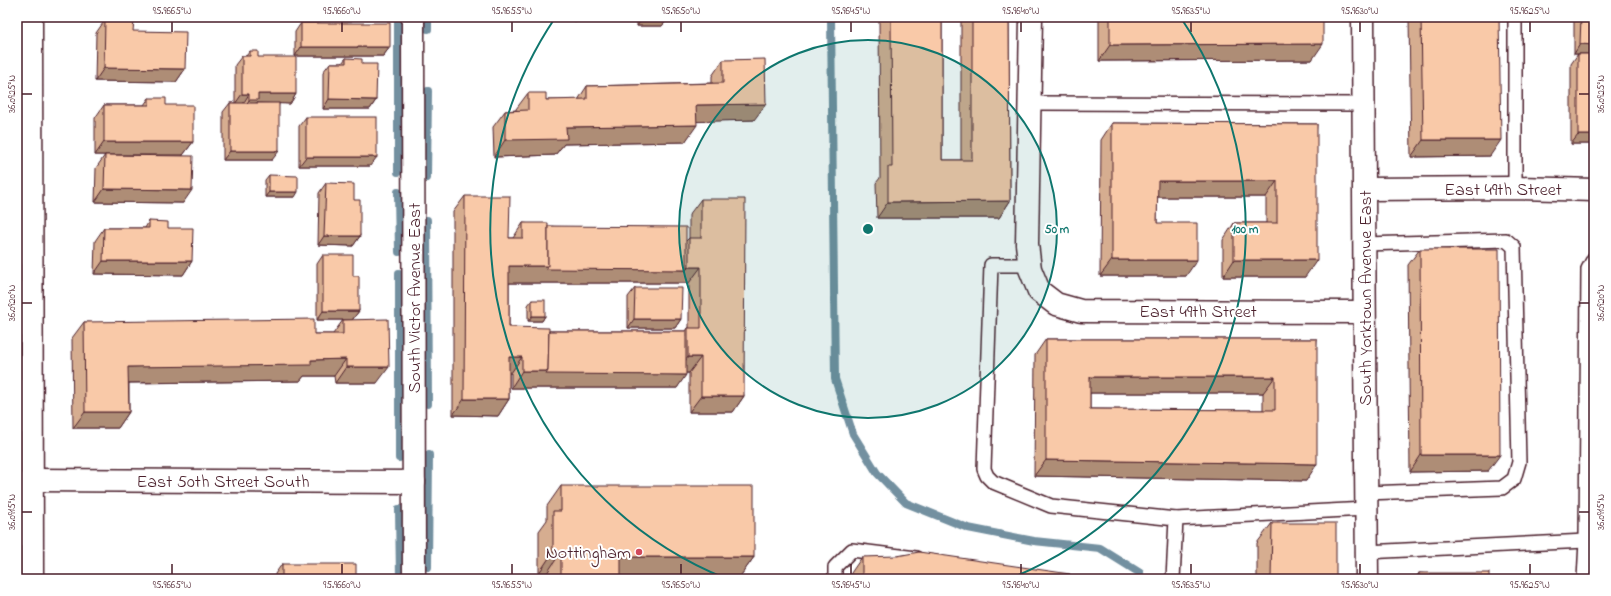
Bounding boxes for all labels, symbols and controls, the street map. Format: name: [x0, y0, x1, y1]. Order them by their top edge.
text: 95.9665°W: [153, 4, 192, 19]
text: 95.9660°W: [323, 4, 361, 19]
text: 95.9655°W: [492, 4, 532, 19]
text: 95.9650°W: [662, 4, 701, 19]
text: 95.9645°W: [832, 4, 870, 19]
text: 95.9640°W: [1002, 4, 1040, 19]
text: 95.9635°W: [1172, 4, 1210, 19]
text: 95.9630°W: [1341, 4, 1379, 19]
text: 95.9625°W: [1510, 4, 1550, 19]
text: 36.0925°N: [5, 75, 20, 113]
text: 36.0925°N: [1594, 75, 1609, 113]
street label: East 49th Street: [1444, 178, 1562, 204]
street label: South Yorktown Avenue East: [1354, 190, 1380, 406]
street label: South Victor Avenue East: [403, 203, 429, 393]
text: 50 m: [1045, 221, 1070, 239]
text: 100 m: [1232, 221, 1259, 239]
centre of rings: [861, 222, 875, 236]
text: 36.0920°N: [5, 284, 20, 321]
text: 36.0920°N: [1594, 284, 1609, 321]
street label: East 49th Street: [1139, 300, 1257, 326]
street label: East 50th Street South: [136, 470, 310, 496]
text: 36.0915°N: [5, 494, 20, 530]
text: 36.0915°N: [1594, 494, 1609, 530]
place label: Nottingham: [546, 541, 631, 568]
marker: Nottingham: [634, 547, 644, 557]
text: 95.9665°W: [153, 578, 192, 593]
text: 95.9660°W: [323, 578, 361, 593]
text: 95.9655°W: [492, 578, 532, 593]
text: 95.9650°W: [662, 578, 701, 593]
text: 95.9645°W: [832, 578, 870, 593]
text: 95.9640°W: [1002, 578, 1040, 593]
text: 95.9635°W: [1172, 578, 1210, 593]
text: 95.9630°W: [1341, 578, 1379, 593]
text: 95.9625°W: [1510, 578, 1550, 593]

